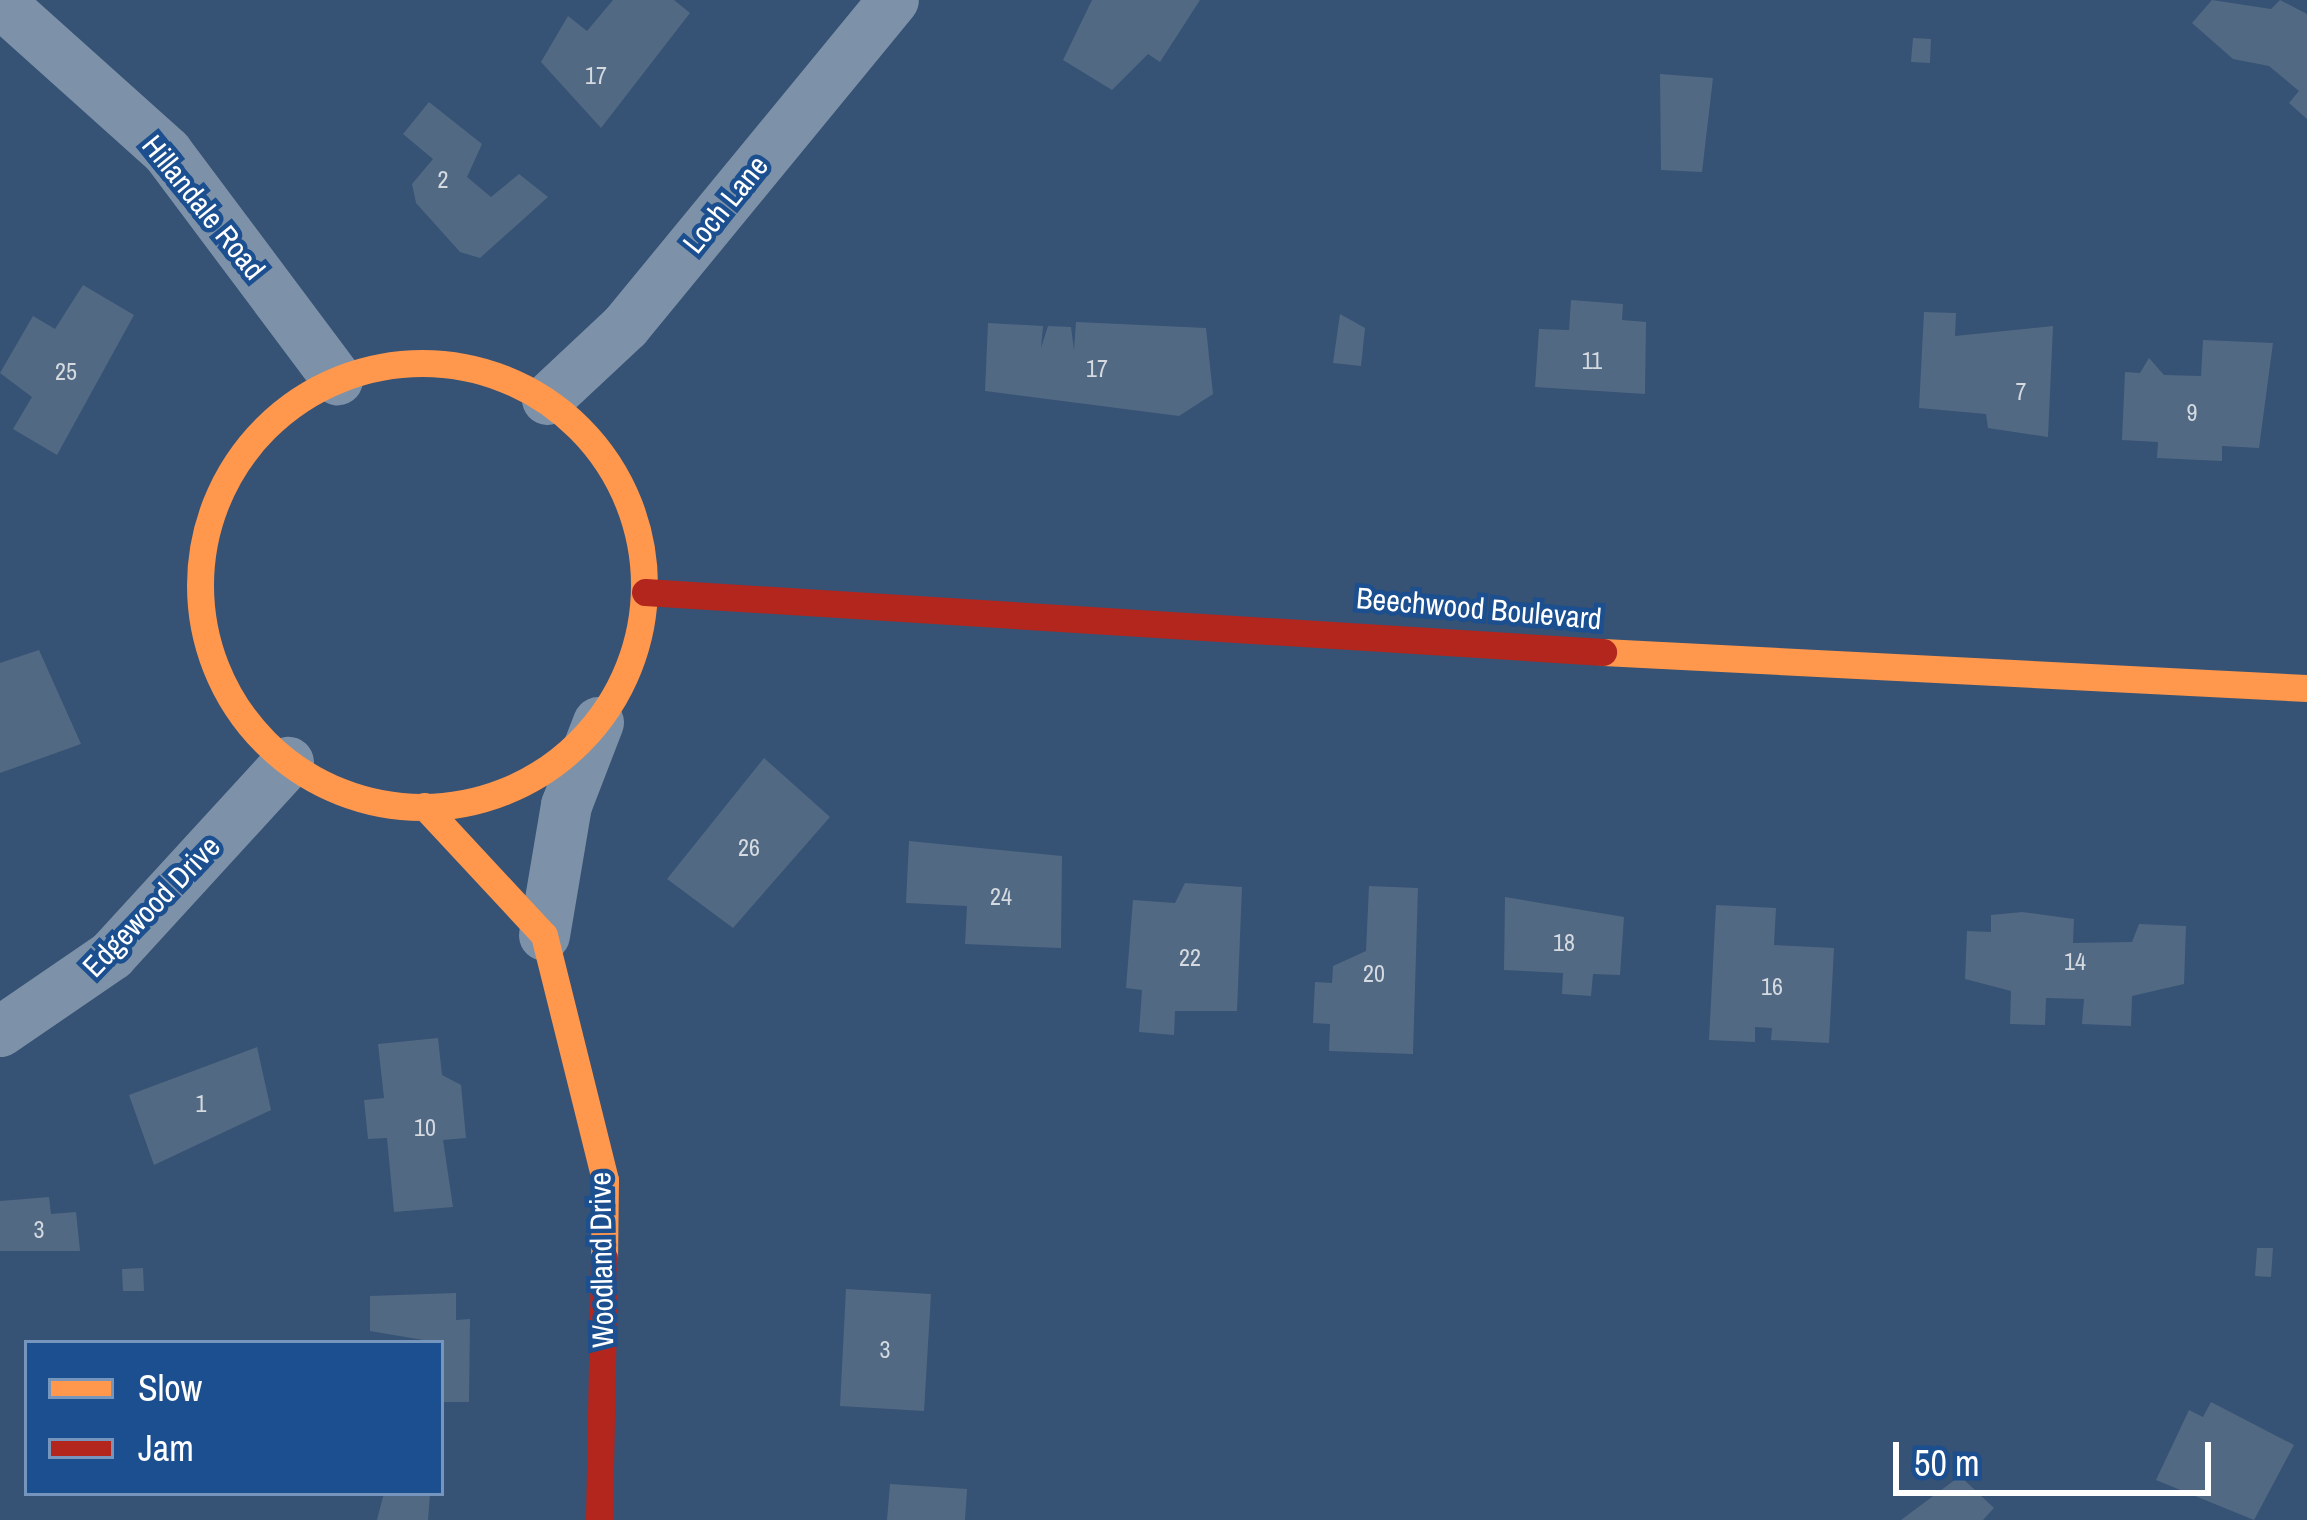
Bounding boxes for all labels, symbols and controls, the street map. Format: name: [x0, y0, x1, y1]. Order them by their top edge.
house number: 17: [585, 62, 607, 90]
street label: Hillandale Road: [135, 128, 273, 286]
street label: Loch Lane: [675, 148, 775, 260]
house number: 2: [438, 166, 448, 194]
house number: 11: [1582, 347, 1602, 375]
house number: 17: [1086, 355, 1108, 383]
house number: 25: [55, 358, 77, 386]
house number: 7: [2016, 378, 2026, 406]
house number: 9: [2187, 399, 2197, 427]
street label: Beechwood Boulevard: [1355, 579, 1603, 637]
street label: Edgewood Drive: [75, 828, 227, 984]
house number: 26: [738, 834, 760, 862]
house number: 24: [990, 883, 1012, 911]
house number: 18: [1553, 929, 1575, 957]
house number: 22: [1179, 944, 1201, 972]
house number: 14: [2064, 948, 2086, 976]
house number: 20: [1363, 960, 1385, 988]
house number: 16: [1761, 973, 1783, 1001]
house number: 1: [196, 1090, 206, 1118]
house number: 10: [414, 1114, 436, 1142]
street label: Woodland Drive: [581, 1172, 621, 1348]
house number: 3: [34, 1216, 44, 1244]
house number: 3: [880, 1336, 890, 1364]
legend: [24, 1340, 444, 1496]
text: Slow: [138, 1364, 202, 1412]
scale bar: [1899, 1418, 2217, 1492]
text: Jam: [138, 1424, 194, 1472]
text: 50 m: [1914, 1439, 1980, 1487]

